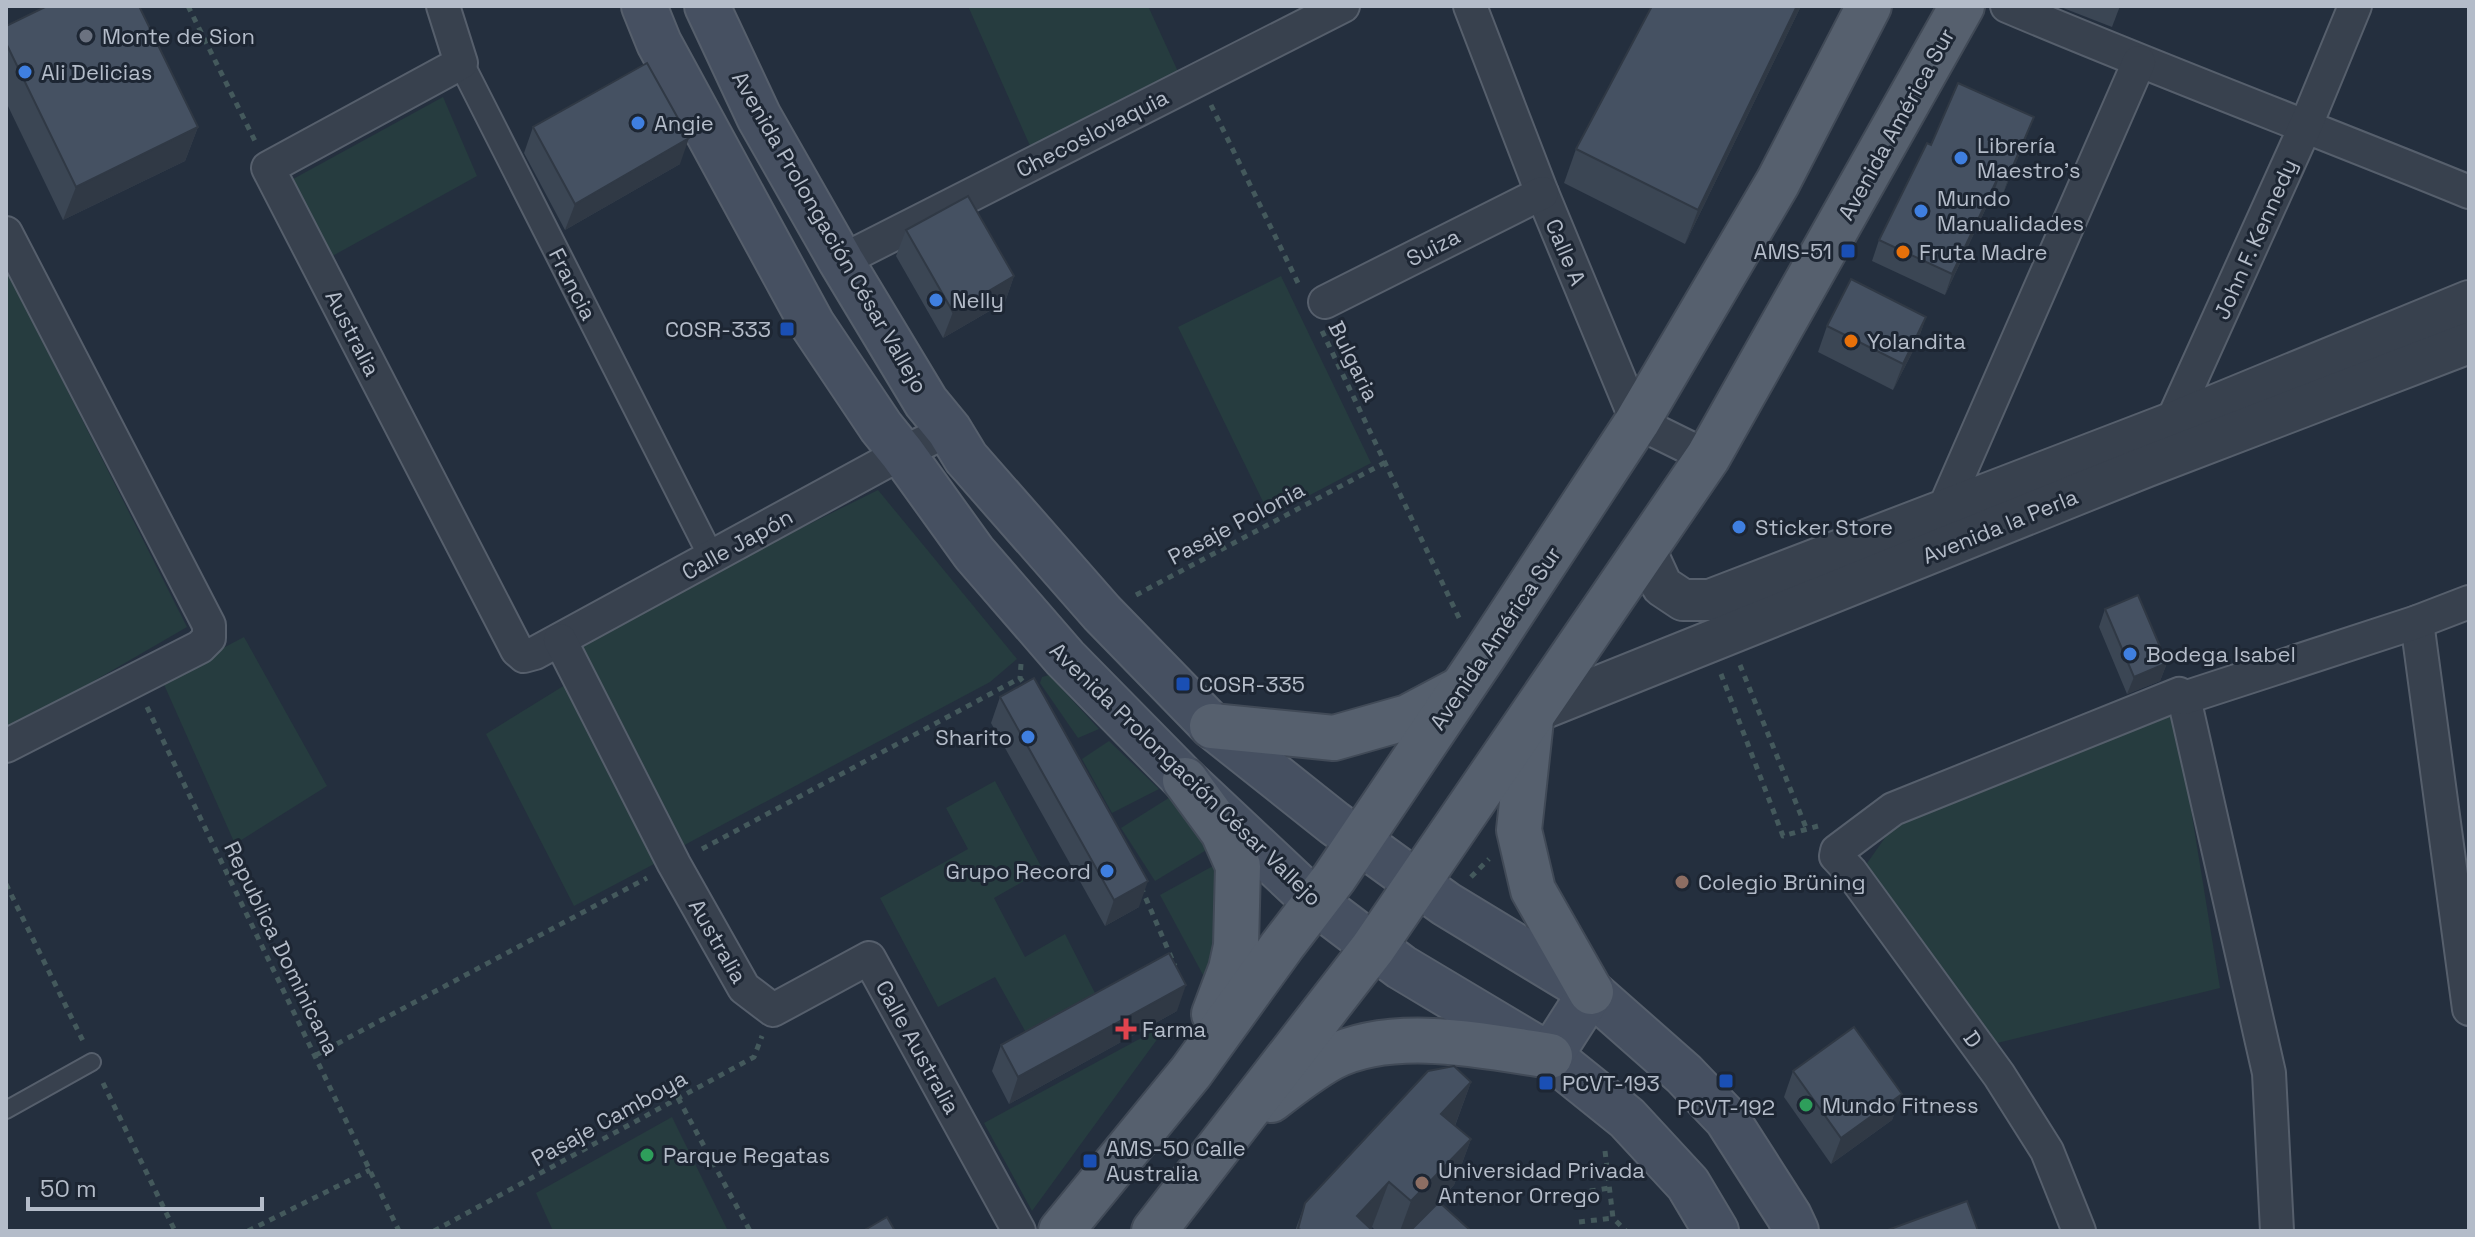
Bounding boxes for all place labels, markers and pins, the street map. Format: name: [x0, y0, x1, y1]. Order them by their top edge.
place label: Monte de Sion: [102, 22, 255, 50]
marker: Monte de Sion: [77, 27, 95, 45]
place label: Ali Delicias: [41, 58, 152, 86]
marker: Ali Delicias: [16, 63, 34, 81]
place label: Angie: [654, 109, 714, 137]
marker: Angie: [629, 114, 647, 132]
place label: Librería Maestro's: [1977, 131, 2081, 184]
marker: Librería Maestro's: [1952, 149, 1970, 167]
place label: Mundo Manualidades: [1937, 184, 2084, 237]
marker: Mundo Manualidades: [1912, 202, 1930, 220]
place label: AMS-51: [1754, 237, 1832, 265]
place label: Fruta Madre: [1919, 238, 2047, 266]
marker: AMS-51: [1839, 242, 1857, 260]
marker: Fruta Madre: [1894, 243, 1912, 261]
place label: Nelly: [952, 286, 1004, 314]
marker: Nelly: [927, 291, 945, 309]
place label: COSR-333: [665, 315, 771, 343]
marker: COSR-333: [778, 320, 796, 338]
place label: Yolandita: [1867, 327, 1966, 355]
marker: Yolandita: [1842, 332, 1860, 350]
place label: Sticker Store: [1755, 513, 1893, 541]
marker: Sticker Store: [1730, 518, 1748, 536]
place label: Bodega Isabel: [2146, 640, 2296, 668]
marker: Bodega Isabel: [2121, 645, 2139, 663]
place label: COSR-335: [1199, 670, 1305, 698]
marker: COSR-335: [1174, 675, 1192, 693]
place label: Sharito: [935, 723, 1012, 751]
marker: Sharito: [1019, 728, 1037, 746]
place label: Grupo Record: [946, 857, 1091, 885]
marker: Grupo Record: [1098, 862, 1116, 880]
place label: Colegio Brüning: [1698, 868, 1866, 896]
marker: Colegio Brüning: [1673, 873, 1691, 891]
place label: Farma: [1142, 1015, 1207, 1043]
marker: Farma: [1117, 1020, 1135, 1038]
place label: PCVT-193: [1562, 1069, 1660, 1097]
marker: PCVT-192: [1717, 1072, 1735, 1090]
marker: PCVT-193: [1537, 1074, 1555, 1092]
place label: Mundo Fitness: [1822, 1091, 1979, 1119]
place label: PCVT-192: [1677, 1093, 1775, 1121]
marker: Mundo Fitness: [1797, 1096, 1815, 1114]
place label: AMS-50 Calle Australia: [1106, 1134, 1246, 1187]
place label: Parque Regatas: [663, 1141, 830, 1169]
marker: Parque Regatas: [638, 1146, 656, 1164]
marker: AMS-50 Calle Australia: [1081, 1152, 1099, 1170]
place label: Universidad Privada Antenor Orrego: [1438, 1156, 1645, 1209]
marker: Universidad Privada Antenor Orrego: [1413, 1174, 1431, 1192]

